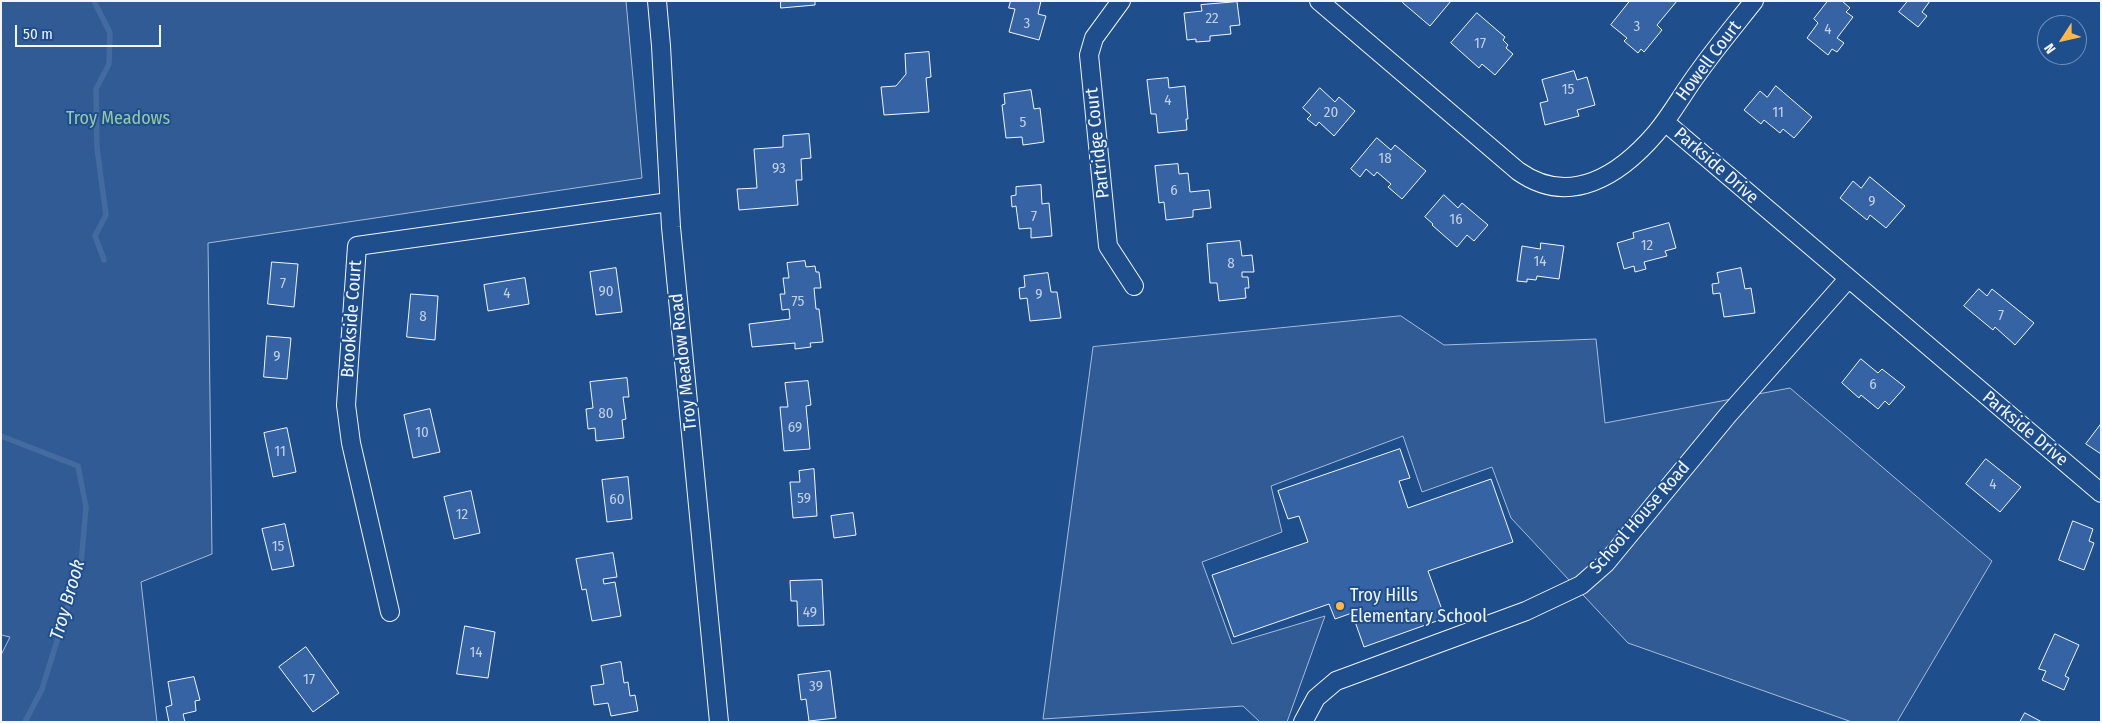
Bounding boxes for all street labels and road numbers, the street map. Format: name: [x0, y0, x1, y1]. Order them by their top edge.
street label: Howell Court: [1672, 17, 1746, 105]
street label: Partridge Court: [1081, 87, 1115, 199]
street label: Parkside Drive: [1669, 123, 1763, 209]
street label: Brookside Court: [337, 260, 367, 378]
street label: Troy Meadow Road: [666, 292, 702, 432]
street label: Parkside Drive: [1978, 387, 2072, 471]
street label: School House Road: [1585, 457, 1695, 579]

